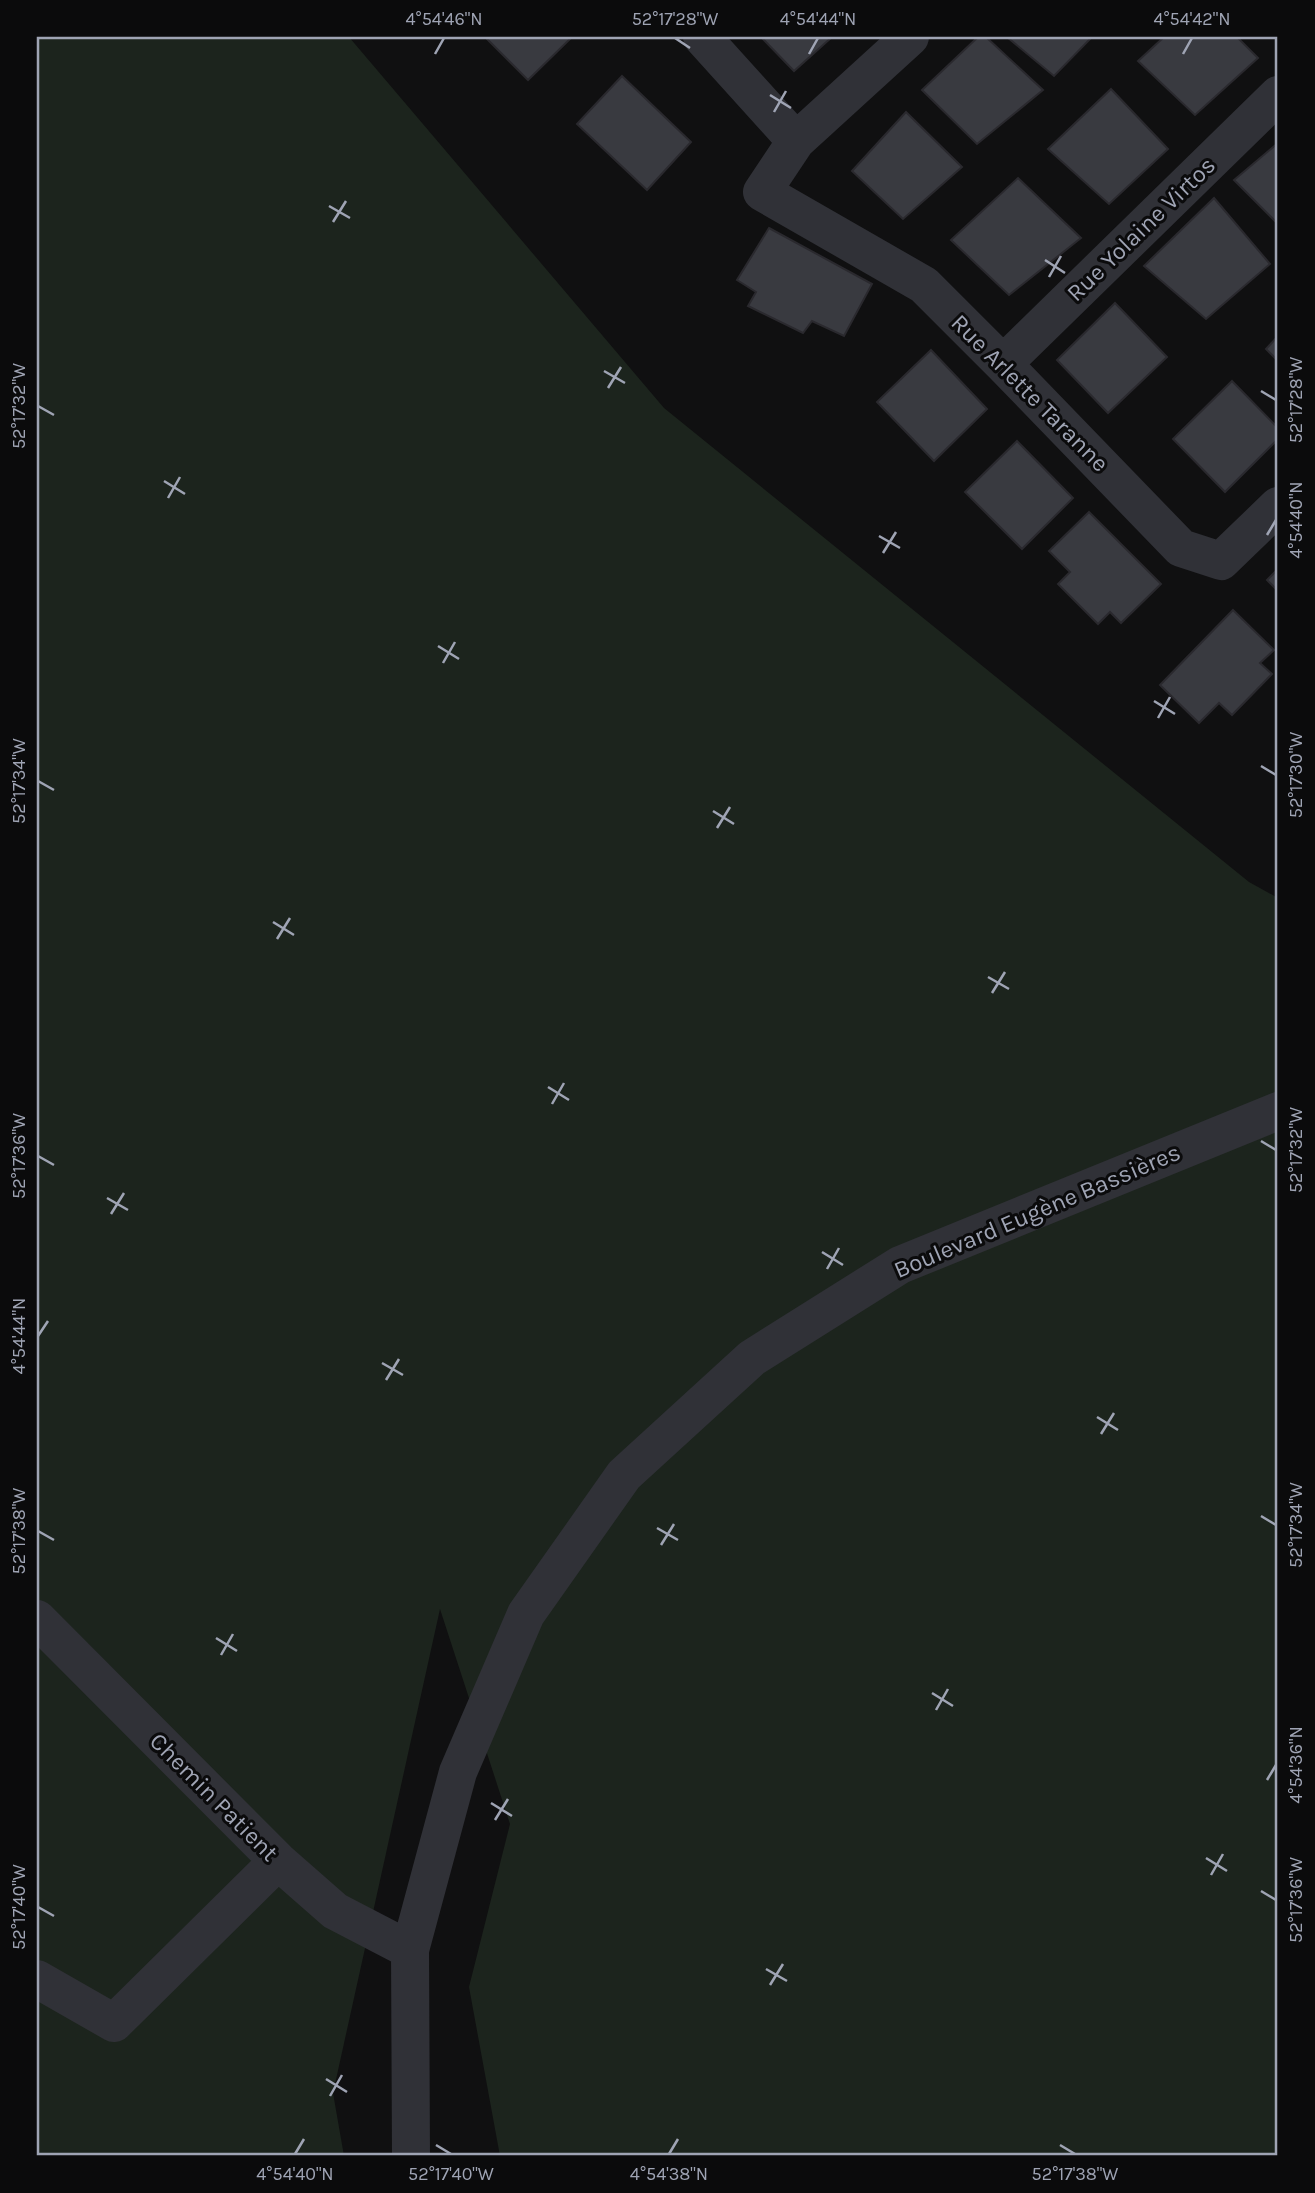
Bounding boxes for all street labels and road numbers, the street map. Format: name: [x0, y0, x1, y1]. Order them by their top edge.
street label: Rue Yolaine Virtos: [1061, 151, 1221, 307]
street label: Rue Arlette Taranne: [945, 308, 1115, 478]
street label: Boulevard Eugène Bassières: [890, 1138, 1184, 1284]
street label: Chemin Patient: [144, 1727, 284, 1867]

